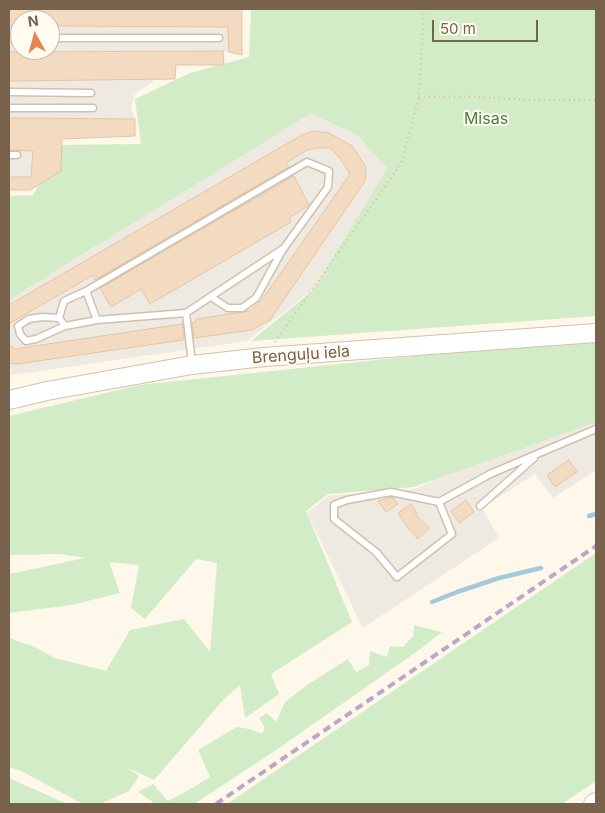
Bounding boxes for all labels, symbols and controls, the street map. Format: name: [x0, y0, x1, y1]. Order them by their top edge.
north arrow: [10, 10, 60, 60]
scale bar: [435, 10, 541, 42]
text: N: [27, 12, 40, 30]
text: 50 m: [440, 19, 476, 38]
park label: Misas: [464, 109, 508, 129]
street label: Brenguļu iela: [251, 342, 351, 368]

